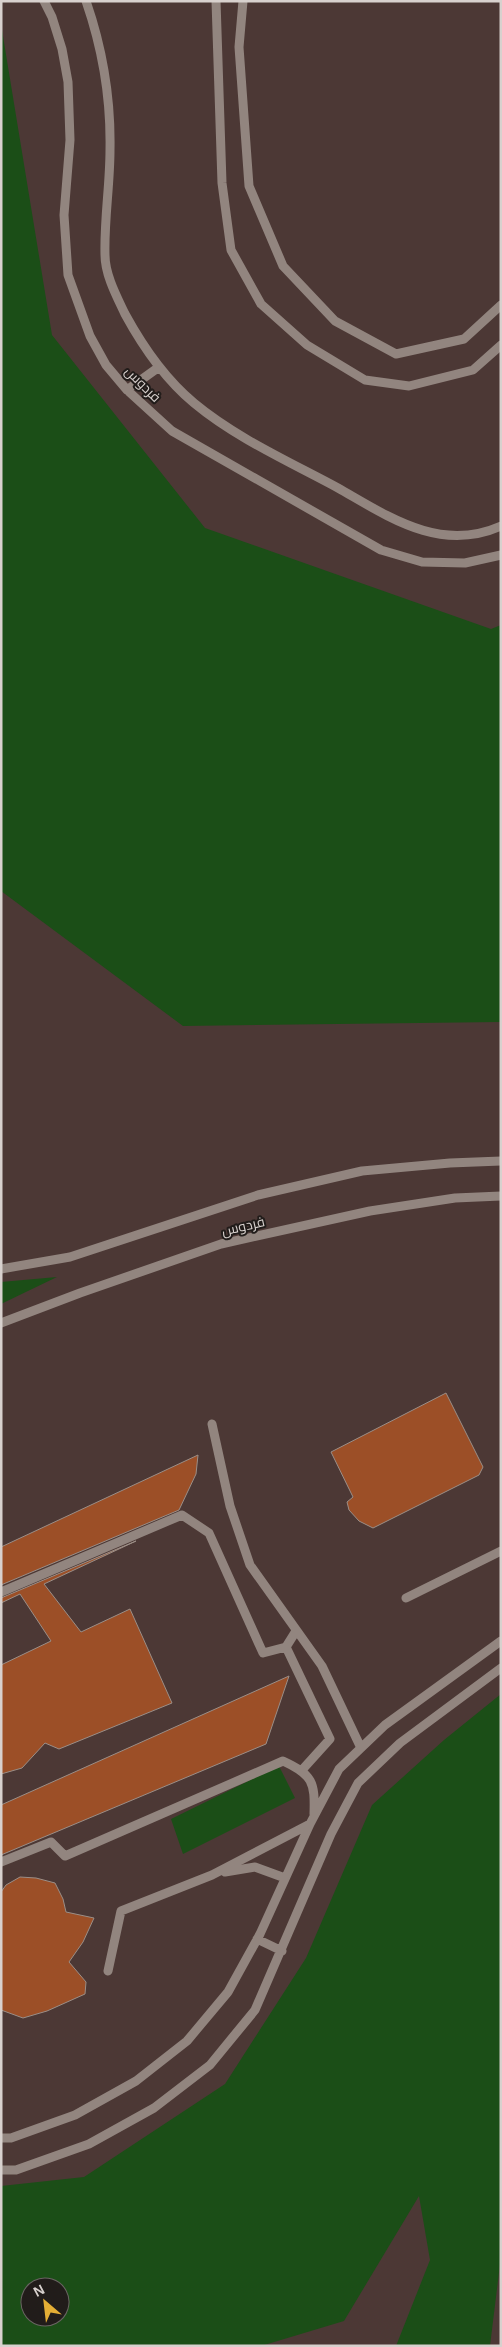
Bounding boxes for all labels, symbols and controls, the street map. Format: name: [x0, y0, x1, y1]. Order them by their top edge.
street label: فردوس: [122, 363, 164, 405]
street label: فردوس: [220, 1213, 266, 1239]
north arrow: [20, 2277, 70, 2327]
text: N: [31, 2281, 47, 2300]

